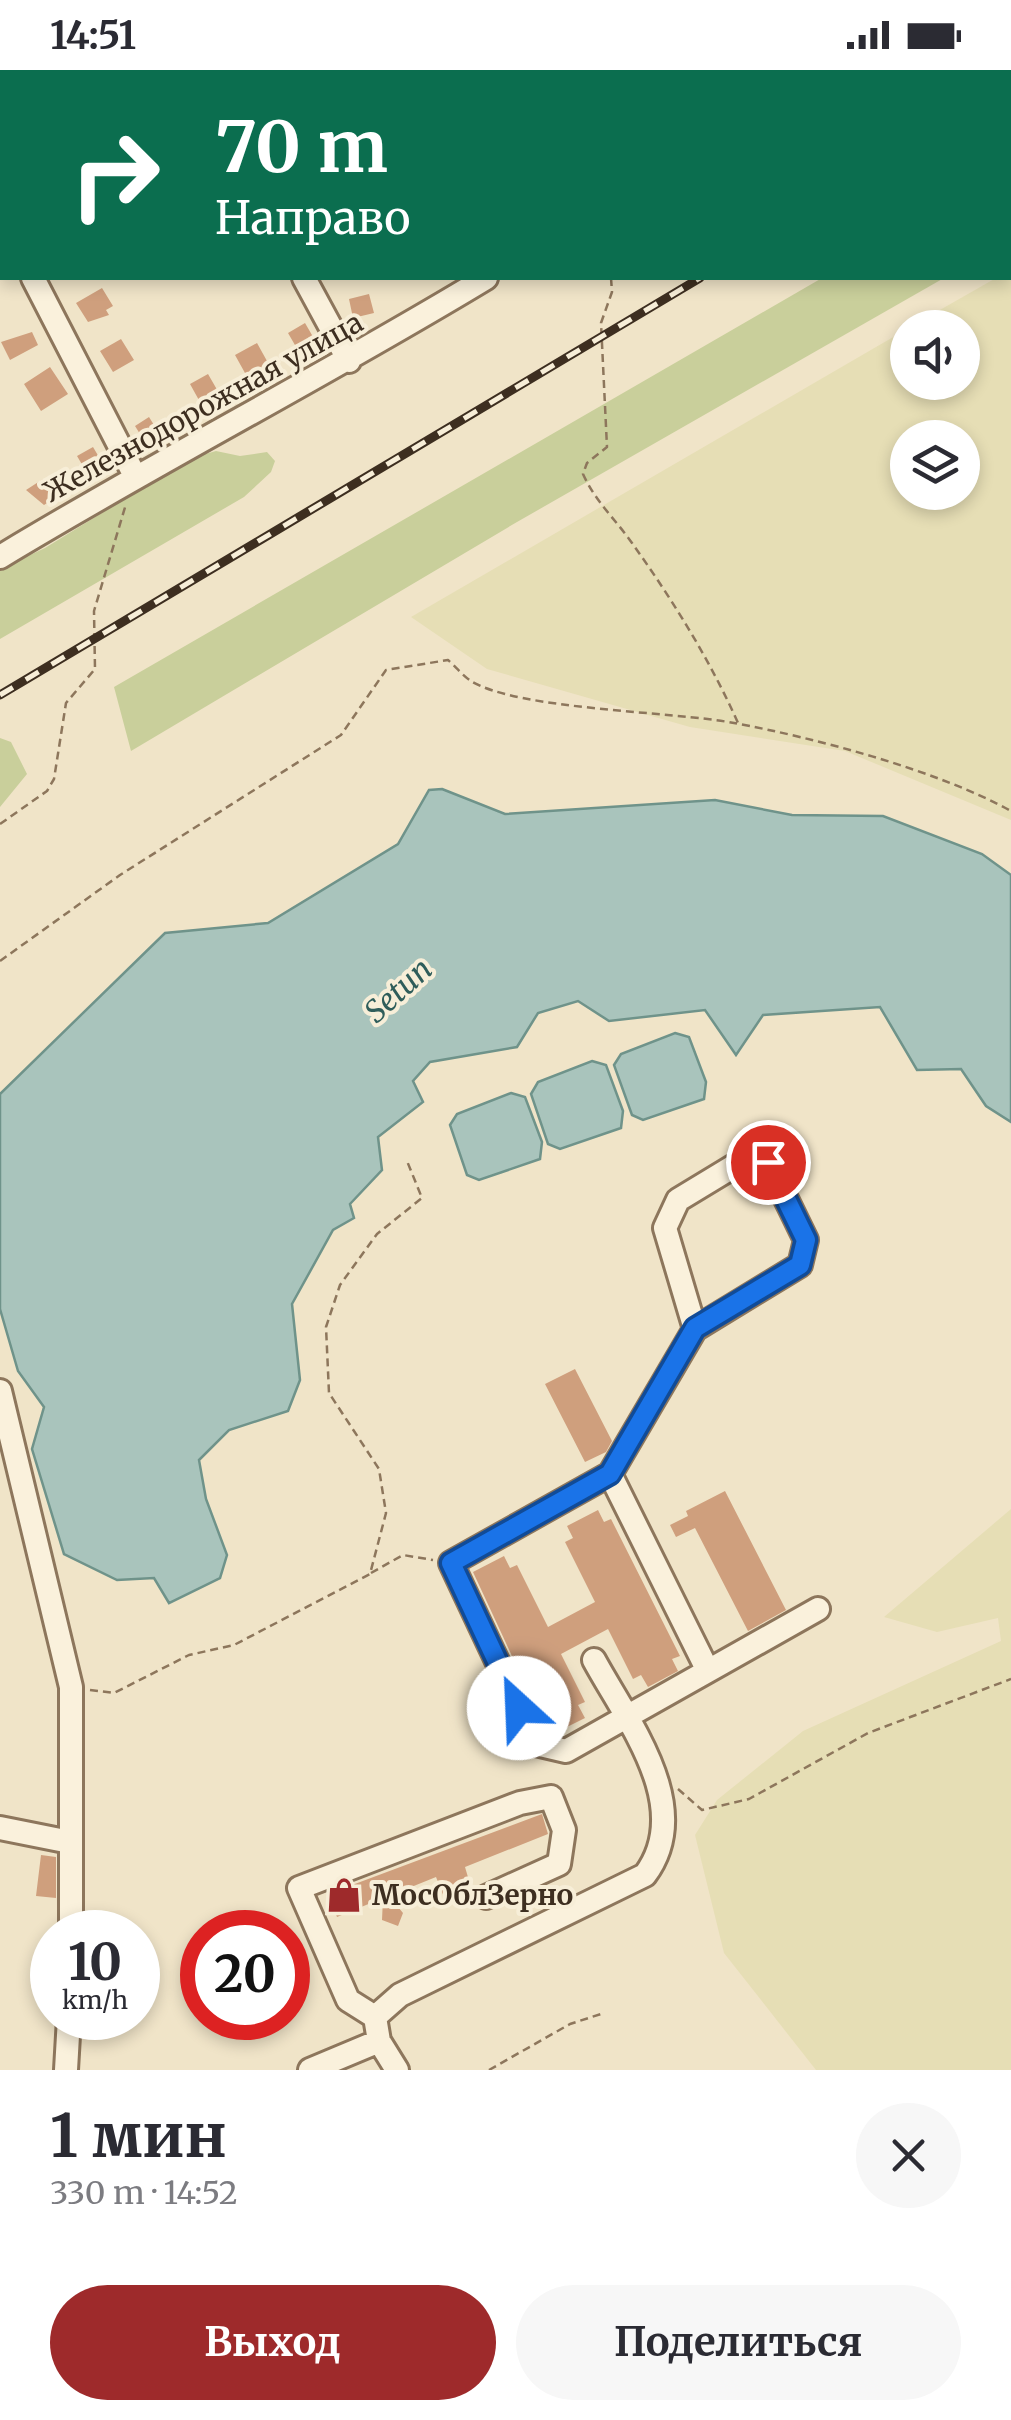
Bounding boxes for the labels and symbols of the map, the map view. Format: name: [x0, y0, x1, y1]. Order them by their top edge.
street label: Железнодорожная улица: [37, 304, 369, 510]
water label: Setun: [356, 950, 440, 1030]
pin: [726, 1120, 811, 1205]
position arrow: [467, 1656, 571, 1760]
shop icon: МосОблЗерно: [325, 1876, 363, 1914]
place label: МосОблЗерно: [372, 1877, 573, 1913]
speed limit sign: 20: [180, 1910, 310, 2040]

